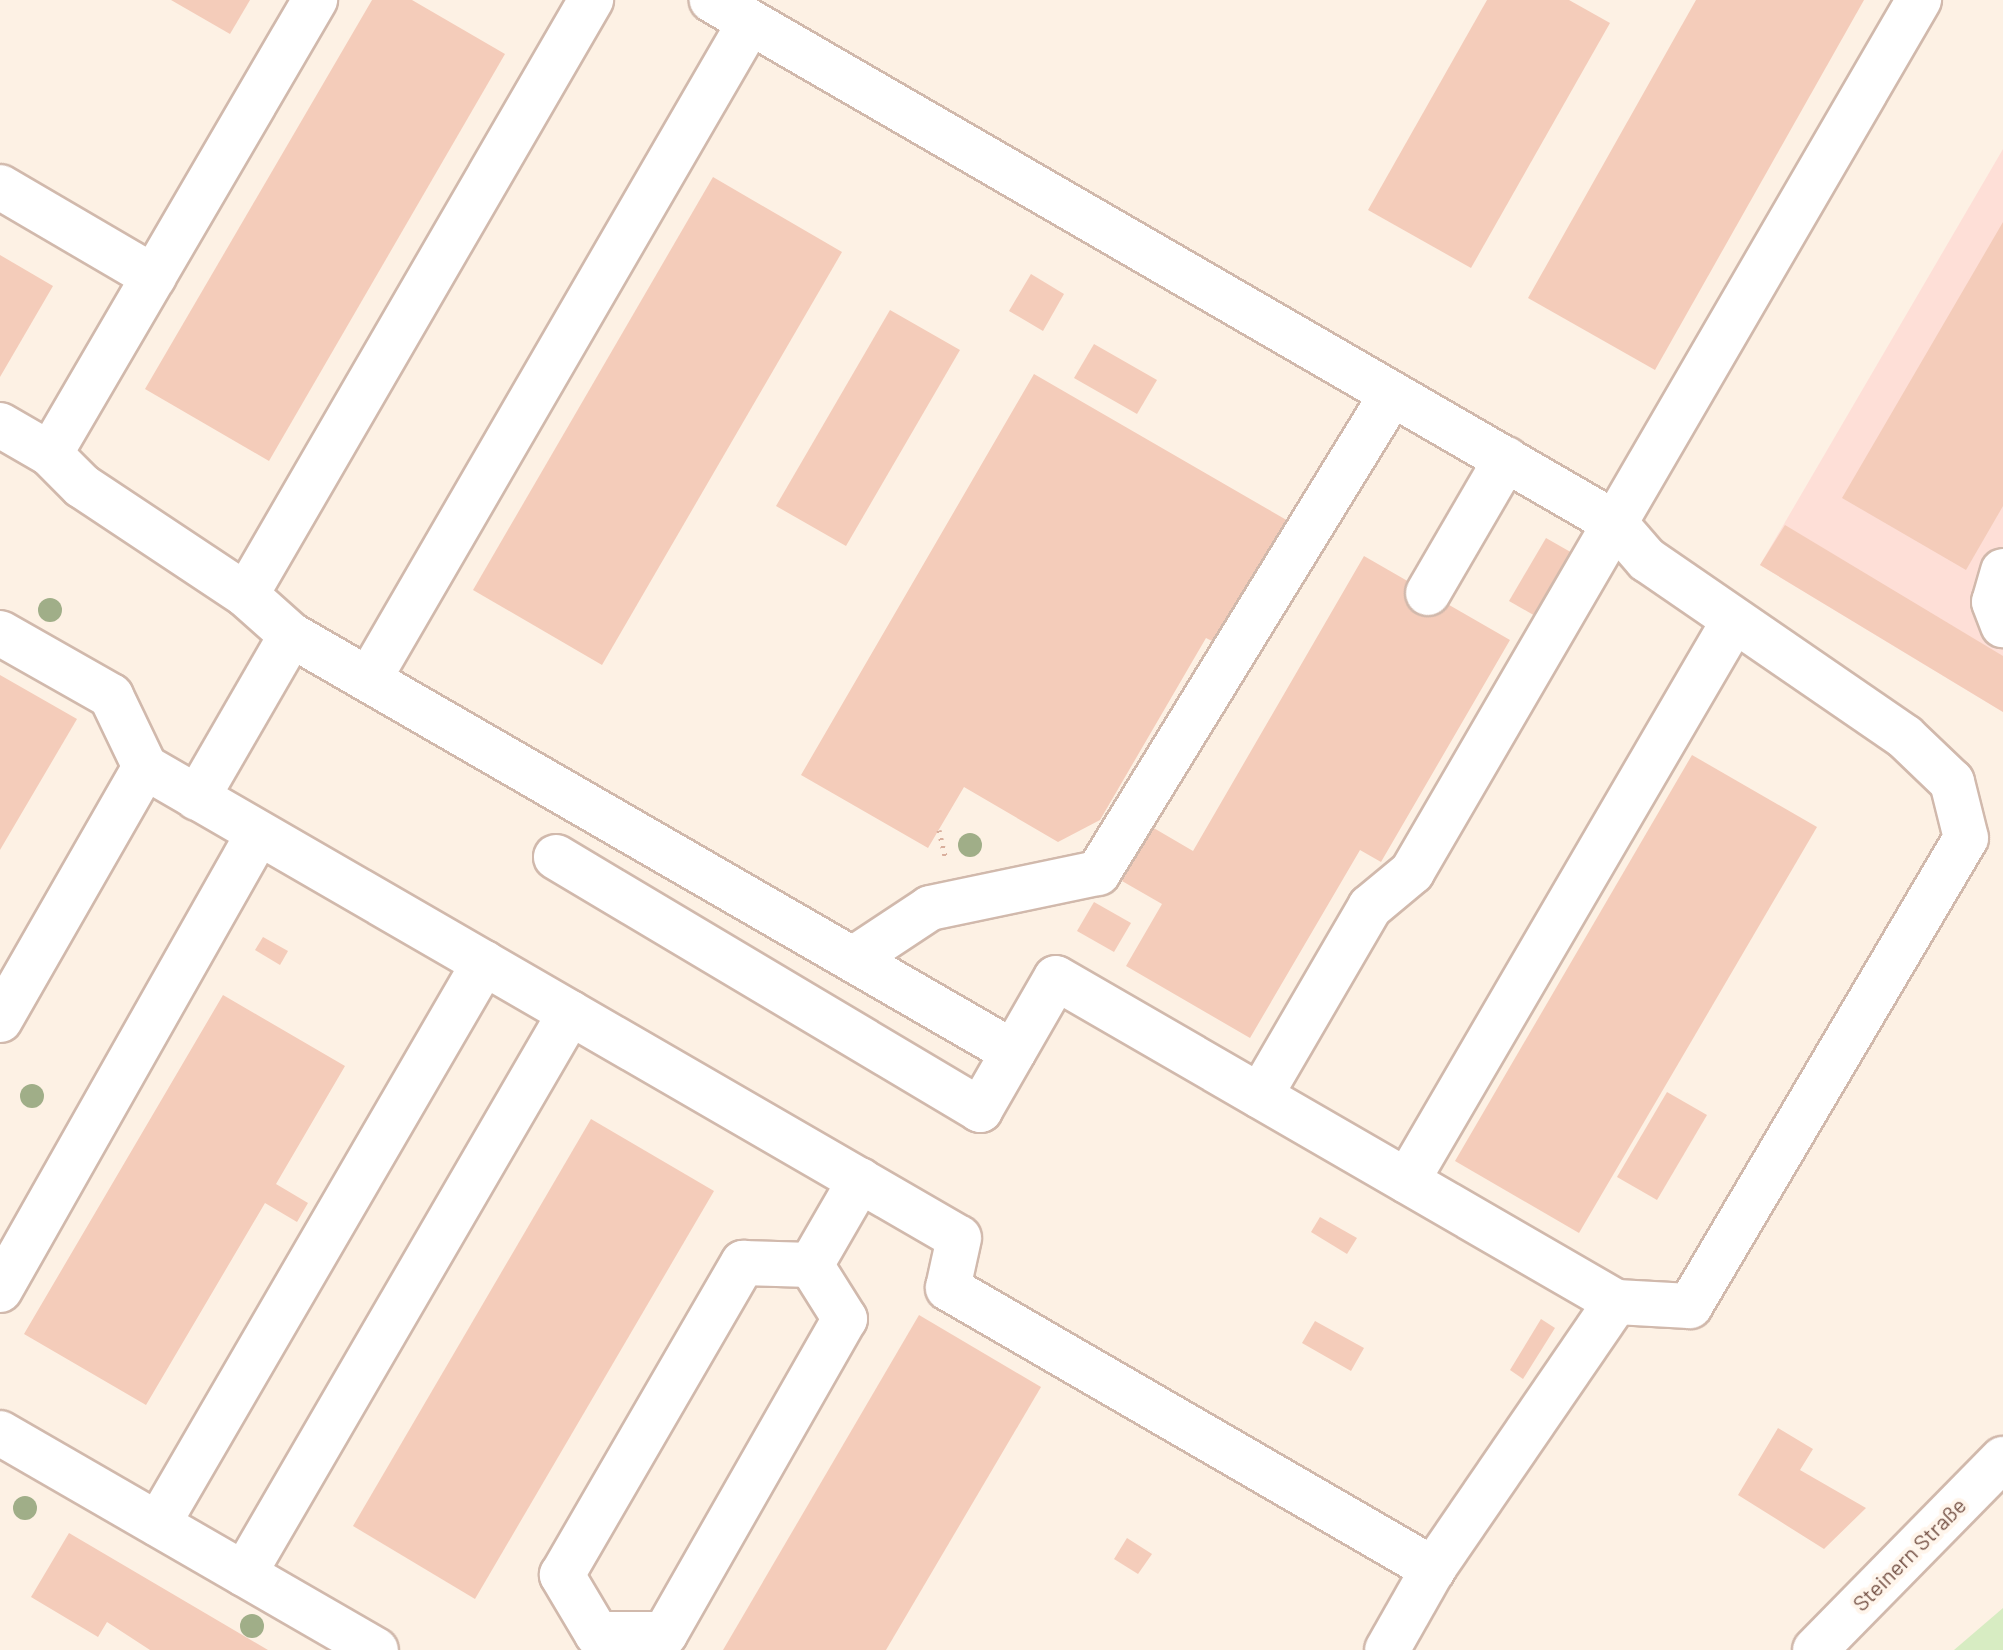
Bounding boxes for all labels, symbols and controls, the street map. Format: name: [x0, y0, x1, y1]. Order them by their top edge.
street label: Steinern Straße: [1847, 1492, 1971, 1616]

